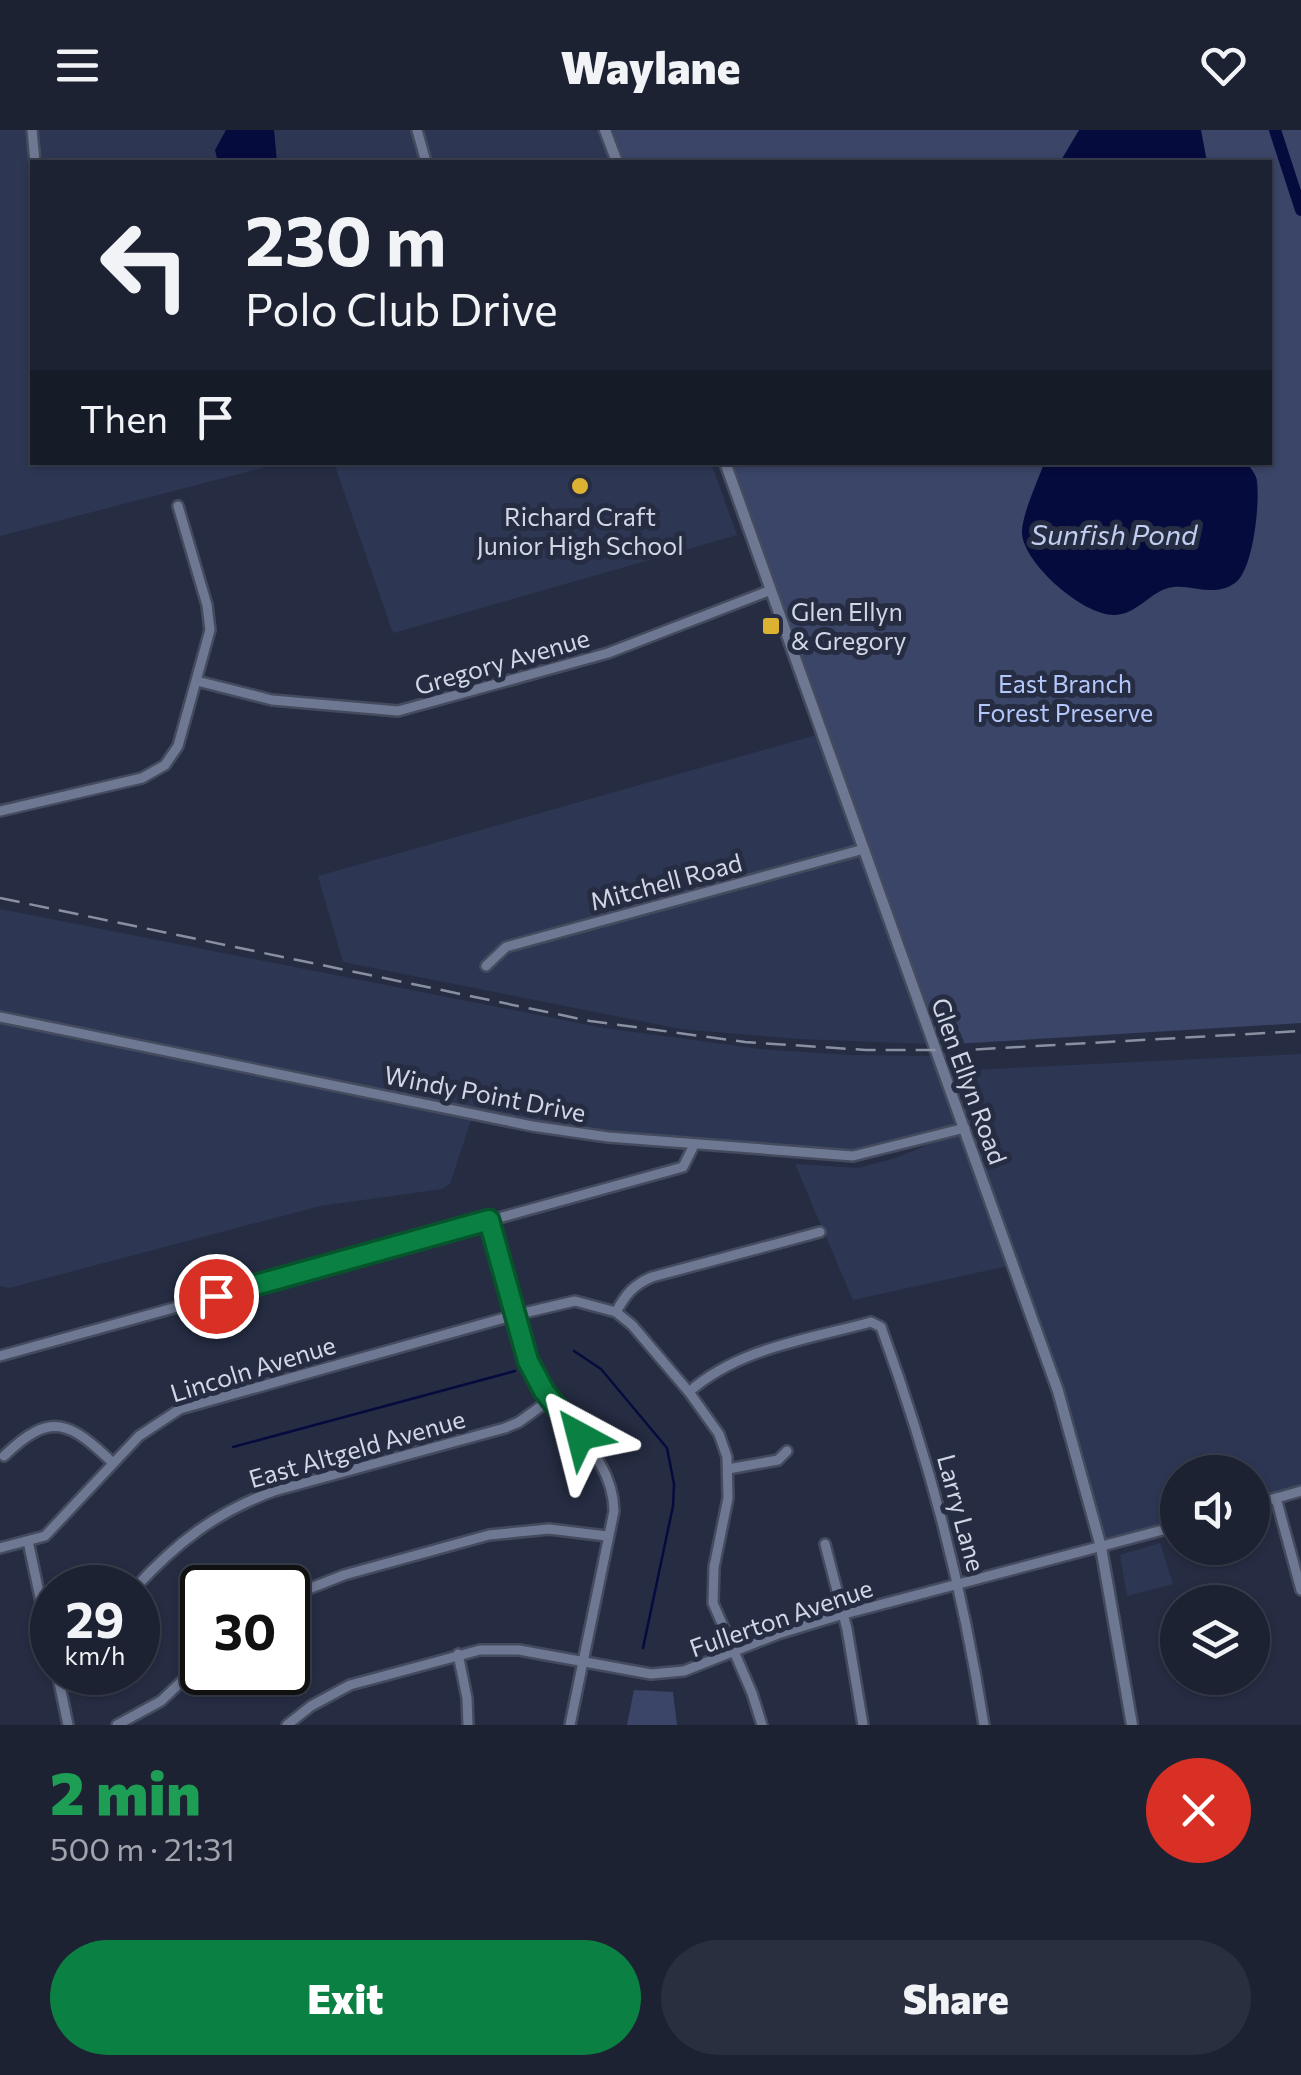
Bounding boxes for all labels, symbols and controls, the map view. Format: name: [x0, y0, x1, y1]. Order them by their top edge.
icon: menu: [50, 38, 105, 93]
text: Waylane: [561, 38, 740, 93]
icon: heart: [1196, 38, 1251, 93]
text: 230 m: [245, 195, 447, 280]
icon: left: [80, 200, 210, 330]
text: Polo Club Drive: [245, 280, 558, 335]
icon: arrive: [188, 390, 243, 445]
text: Then: [80, 394, 168, 441]
marker: Richard Craft Junior High School: [569, 475, 591, 497]
place label: Richard Craft Junior High School: [476, 501, 684, 560]
water label: Sunfish Pond: [1031, 517, 1199, 551]
place label: Glen Ellyn & Gregory: [791, 596, 906, 655]
marker: Glen Ellyn & Gregory: [760, 615, 782, 637]
street label: Gregory Avenue: [411, 622, 593, 700]
park label: East Branch Forest Preserve: [977, 668, 1153, 727]
street label: Mitchell Road: [586, 846, 745, 916]
street label: Glen Ellyn Road: [926, 993, 1014, 1168]
street label: Windy Point Drive: [382, 1059, 589, 1127]
pin: [174, 1254, 259, 1339]
icon: arrive: [189, 1269, 244, 1324]
street label: Lincoln Avenue: [166, 1329, 339, 1407]
position arrow: [528, 1384, 632, 1488]
street label: East Altgeld Avenue: [245, 1403, 468, 1493]
street label: Larry Lane: [932, 1451, 992, 1575]
map controls: [1160, 1455, 1270, 1695]
button: sound: [1160, 1455, 1270, 1565]
speed limit sign: 30: [180, 1565, 310, 1695]
street label: Fullerton Avenue: [685, 1572, 876, 1662]
button: layers: [1160, 1585, 1270, 1695]
text: 29: [65, 1587, 124, 1648]
text: km/h: [65, 1640, 125, 1670]
text: 2 min: [50, 1754, 201, 1827]
button: close: [1146, 1758, 1251, 1863]
text: 500 m · 21:31: [50, 1828, 235, 1868]
button: Exit: [50, 1940, 641, 2055]
button: Share: [661, 1940, 1251, 2055]

